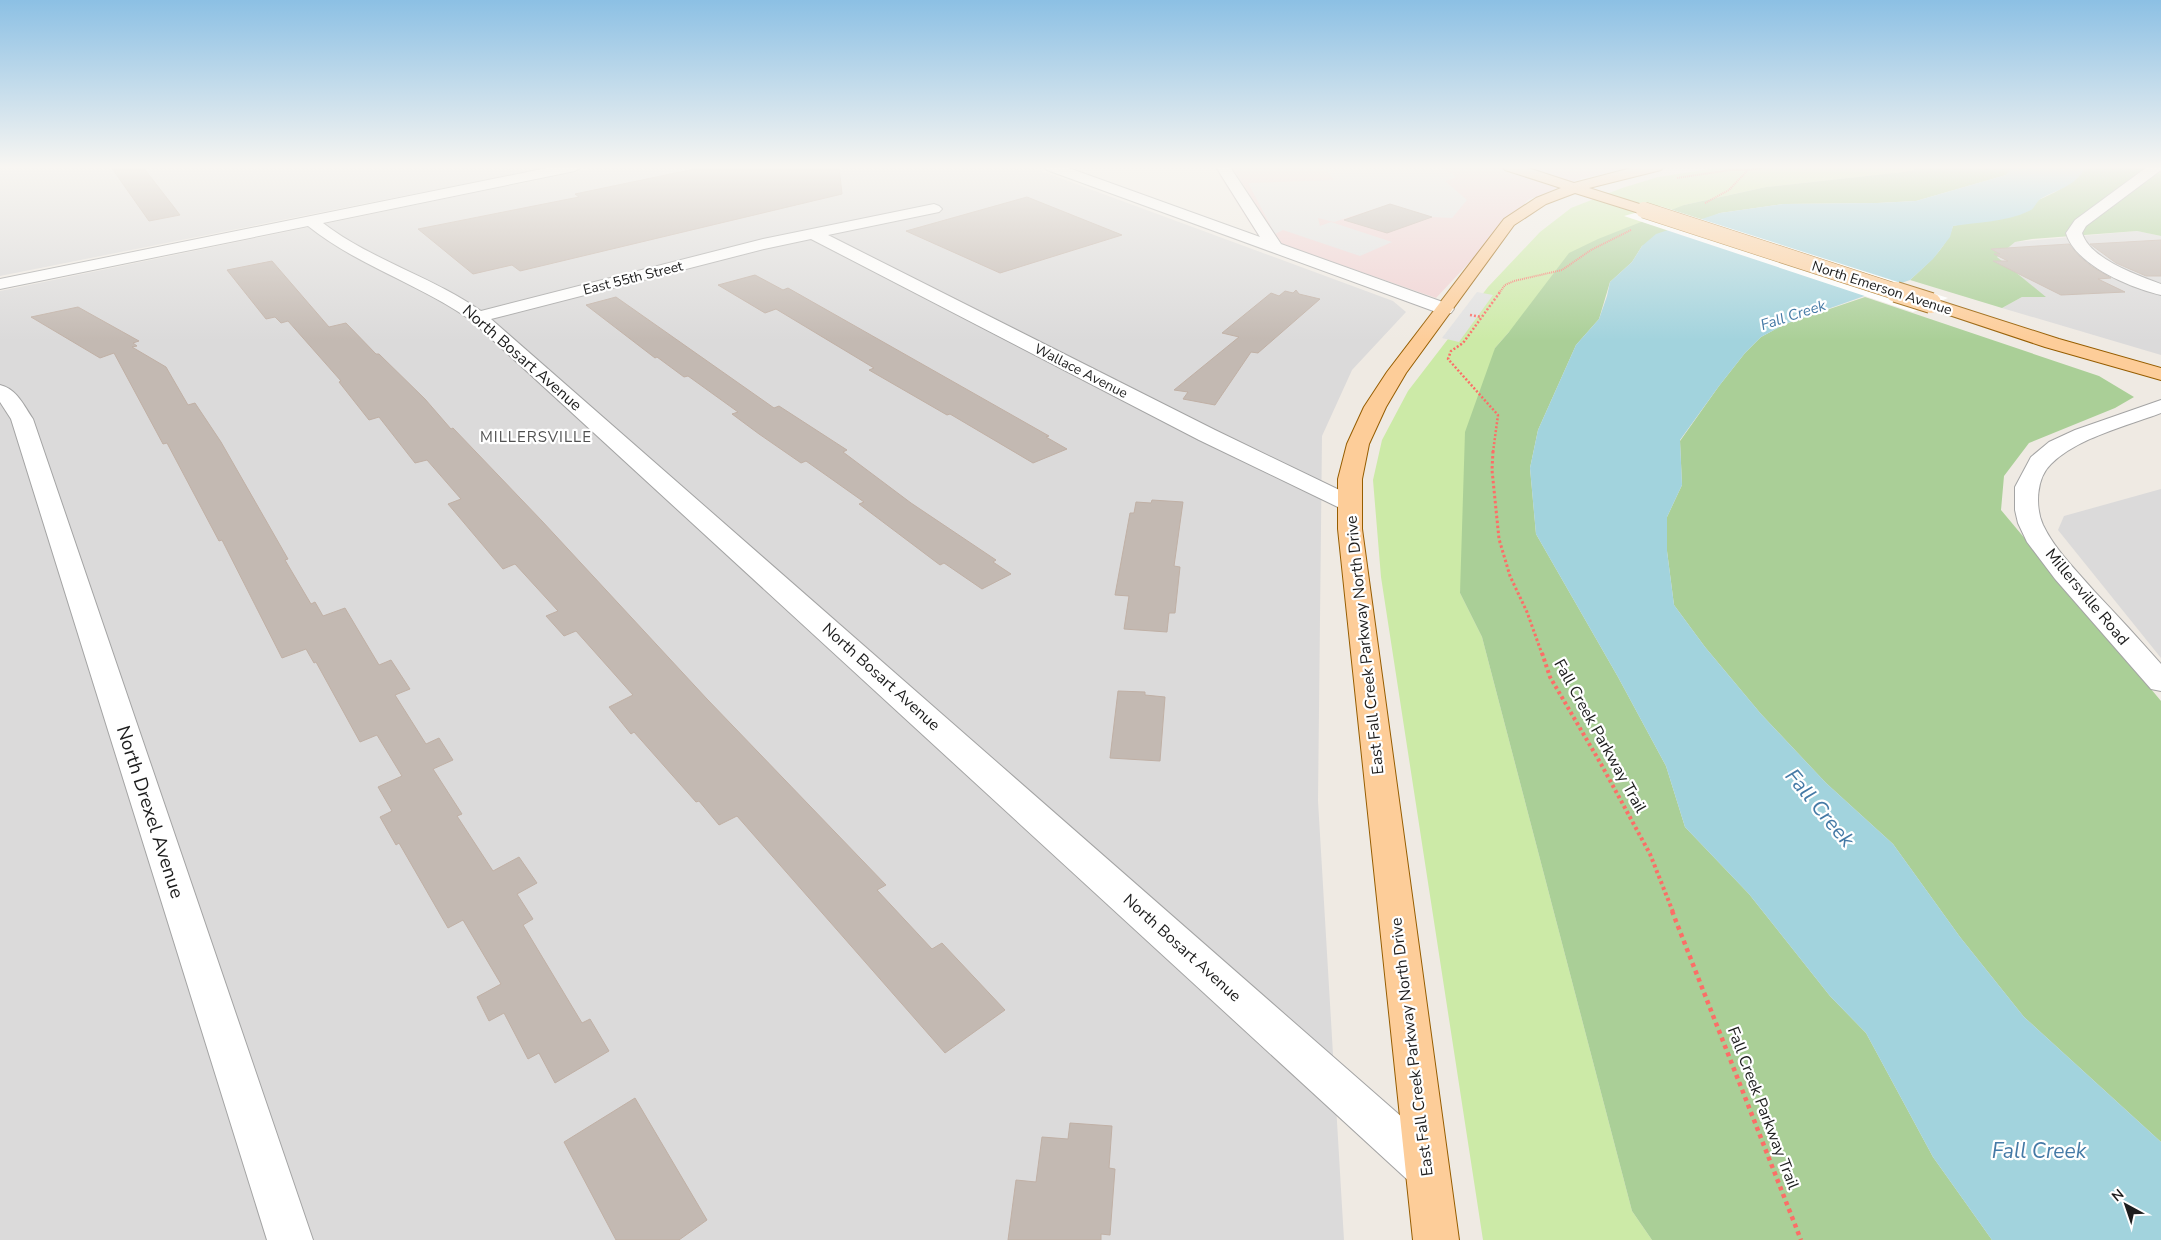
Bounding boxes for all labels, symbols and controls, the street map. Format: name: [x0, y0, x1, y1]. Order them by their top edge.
street label: East 55th Street: [581, 256, 685, 300]
street label: North Emerson Avenue: [1810, 256, 1954, 320]
water label: Fall Creek: [1758, 295, 1829, 335]
street label: North Bosart Avenue: [457, 300, 587, 416]
street label: Wallace Avenue: [1031, 339, 1131, 403]
district label: MILLERSVILLE: [480, 427, 592, 447]
street label: East Fall Creek Parkway North Drive: [1340, 514, 1390, 776]
street label: Millersville Road: [2040, 544, 2134, 650]
street label: North Bosart Avenue: [817, 618, 945, 736]
street label: Fall Creek Parkway Trail: [1549, 655, 1652, 817]
street label: North Drexel Avenue: [110, 722, 190, 902]
water label: Fall Creek: [1779, 763, 1861, 854]
street label: North Bosart Avenue: [1118, 889, 1246, 1007]
street label: East Fall Creek Parkway North Drive: [1385, 916, 1439, 1178]
street label: Fall Creek Parkway Trail: [1722, 1023, 1804, 1193]
water label: Fall Creek: [1992, 1137, 2087, 1165]
north arrow: [2101, 1180, 2151, 1230]
text: N: [2108, 1185, 2128, 1206]

